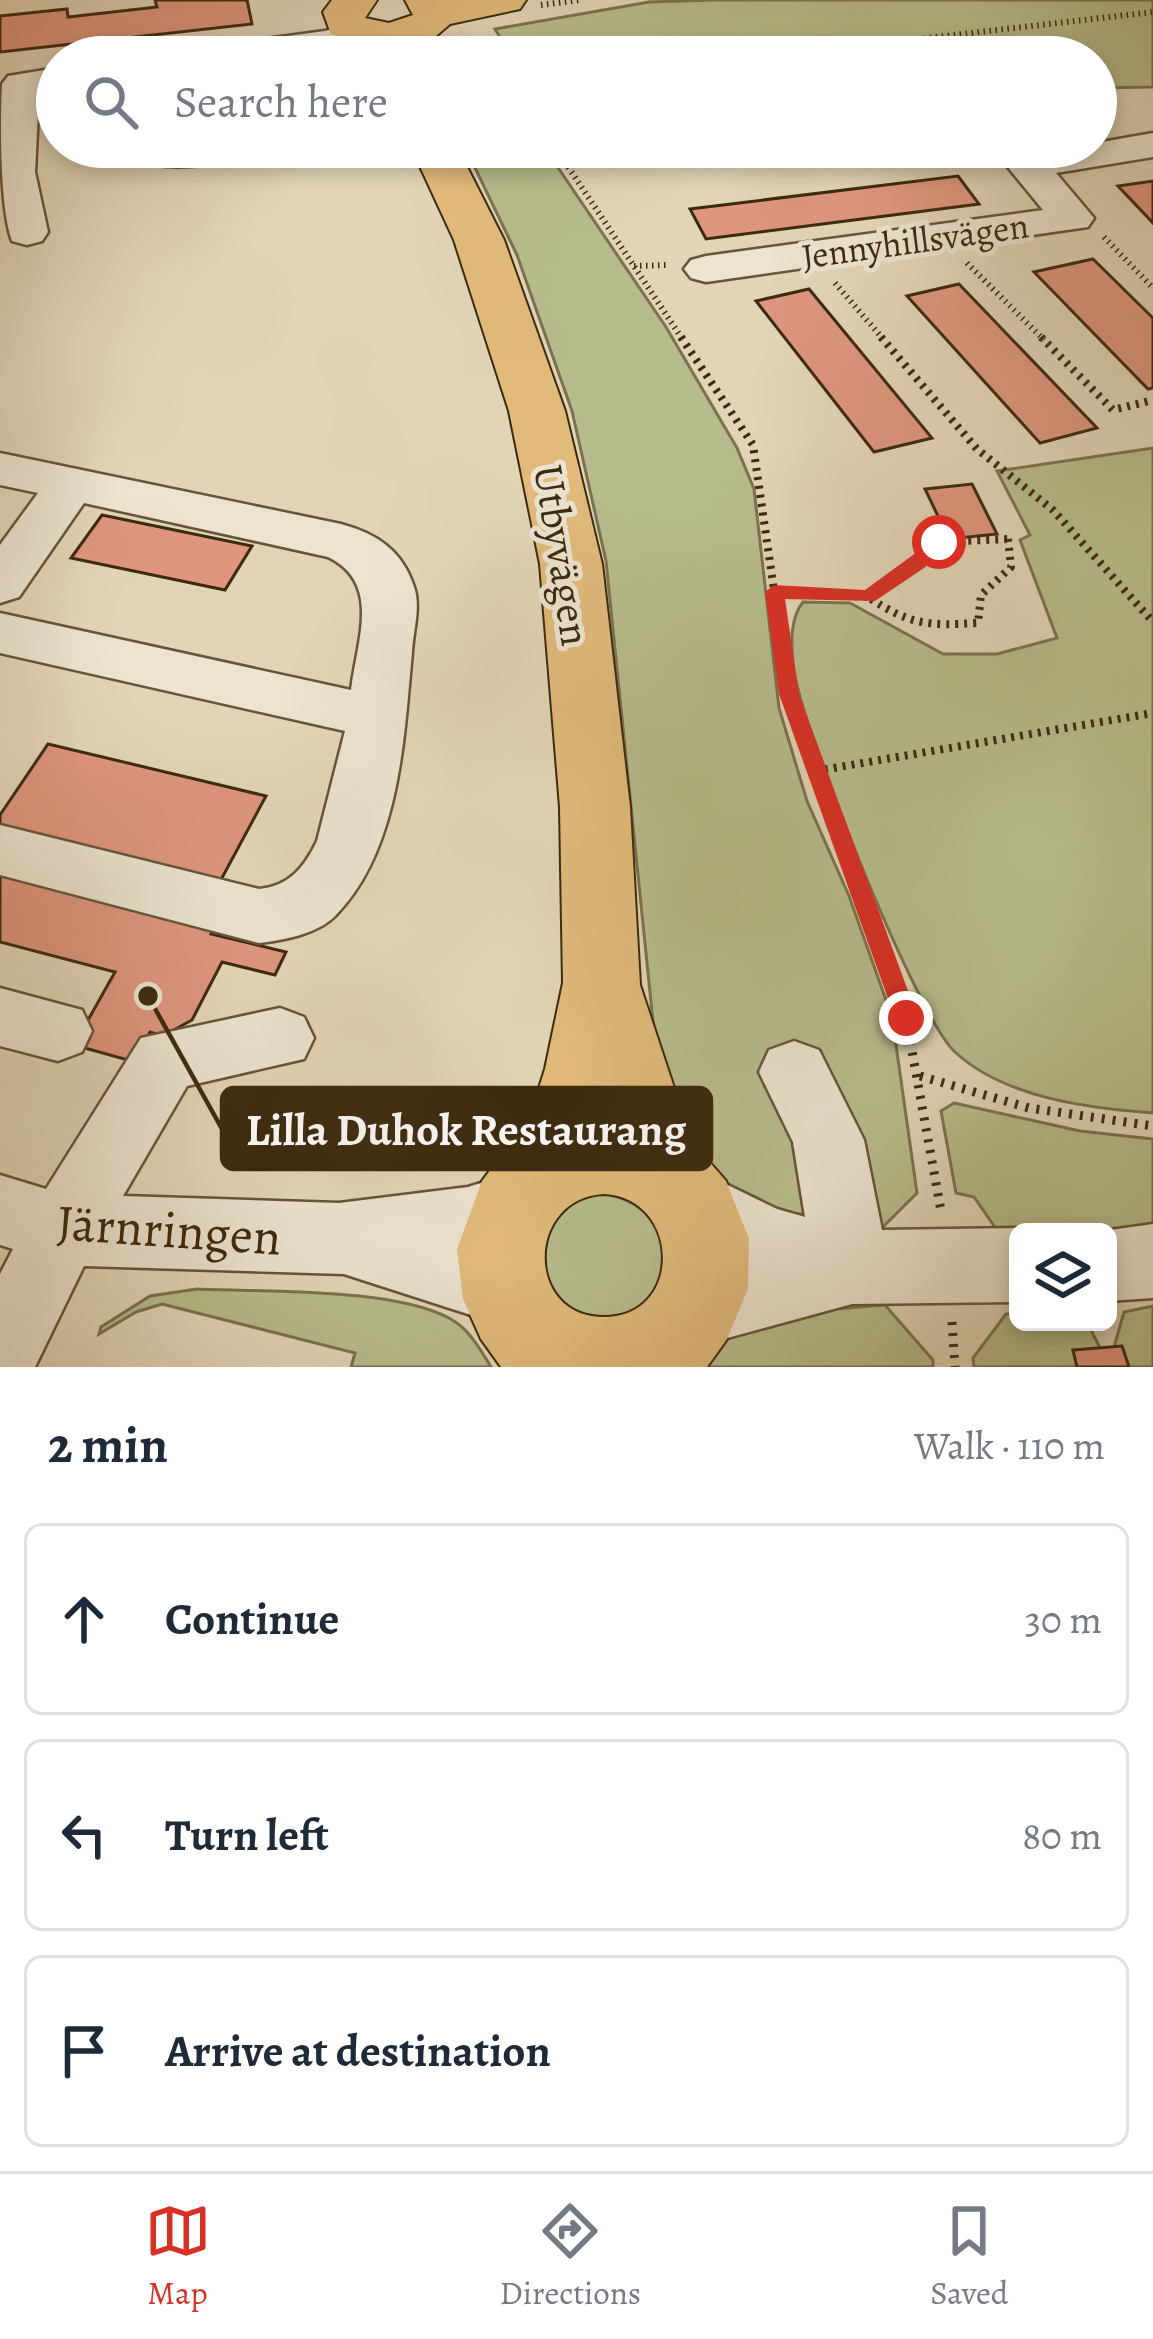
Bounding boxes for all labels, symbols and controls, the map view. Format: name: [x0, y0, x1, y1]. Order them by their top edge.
search box: [36, 36, 1117, 168]
icon: search: [78, 69, 144, 135]
text: Search here: [174, 71, 388, 133]
street label: Jennyhillsvägen: [798, 200, 1032, 281]
street label: Utbyvägen: [520, 461, 605, 650]
route start: [912, 515, 966, 569]
route end: [879, 991, 933, 1045]
callout: Lilla Duhok Restaurang: [222, 1088, 711, 1169]
text: Lilla Duhok Restaurang: [246, 1099, 686, 1161]
street label: Järnringen: [54, 1187, 283, 1273]
map controls: [1009, 1223, 1117, 1331]
button: layers: [1009, 1223, 1117, 1331]
text: 2 min: [48, 1410, 168, 1480]
text: Walk · 110 m: [914, 1419, 1105, 1472]
icon: ahead: [51, 1586, 117, 1652]
text: Continue: [165, 1588, 339, 1650]
text: 30 m: [1025, 1593, 1102, 1646]
icon: left: [51, 1802, 117, 1868]
text: Turn left: [165, 1804, 329, 1866]
text: 80 m: [1022, 1809, 1102, 1862]
icon: arrive: [51, 2018, 117, 2084]
text: Arrive at destination: [165, 2020, 551, 2082]
tab: Map: [145, 2198, 211, 2315]
tab: Directions: [500, 2198, 641, 2315]
tab: Saved: [930, 2198, 1008, 2315]

